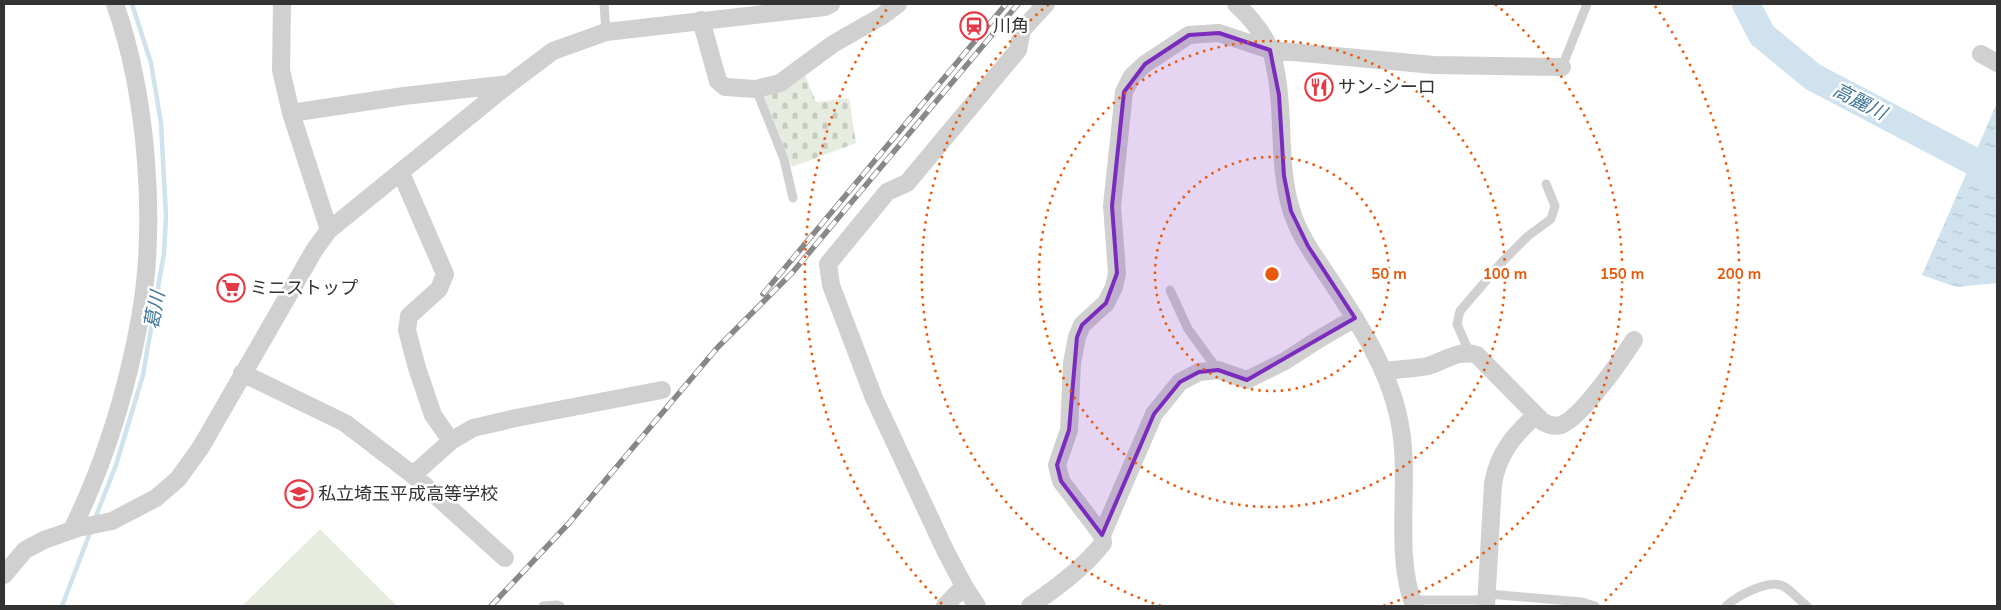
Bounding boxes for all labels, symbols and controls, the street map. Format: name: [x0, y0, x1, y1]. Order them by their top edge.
station icon: 川角: [959, 11, 989, 41]
place label: 川角: [993, 14, 1029, 37]
restaurant icon: サン-シーロ: [1304, 72, 1334, 102]
place label: サン-シーロ: [1338, 75, 1436, 98]
water label: 高麗川: [1829, 77, 1893, 126]
text: 50 m: [1371, 264, 1407, 283]
text: 100 m: [1483, 264, 1527, 283]
text: 150 m: [1600, 264, 1644, 283]
text: 200 m: [1717, 264, 1761, 283]
centre of rings: [1263, 265, 1281, 283]
supermarket icon: ミニストップ: [216, 273, 246, 303]
place label: ミニストップ: [250, 276, 358, 299]
water label: 葛川: [139, 287, 169, 331]
school or university icon: 私立埼玉平成高等学校: [284, 479, 314, 509]
place label: 私立埼玉平成高等学校: [318, 482, 498, 505]

